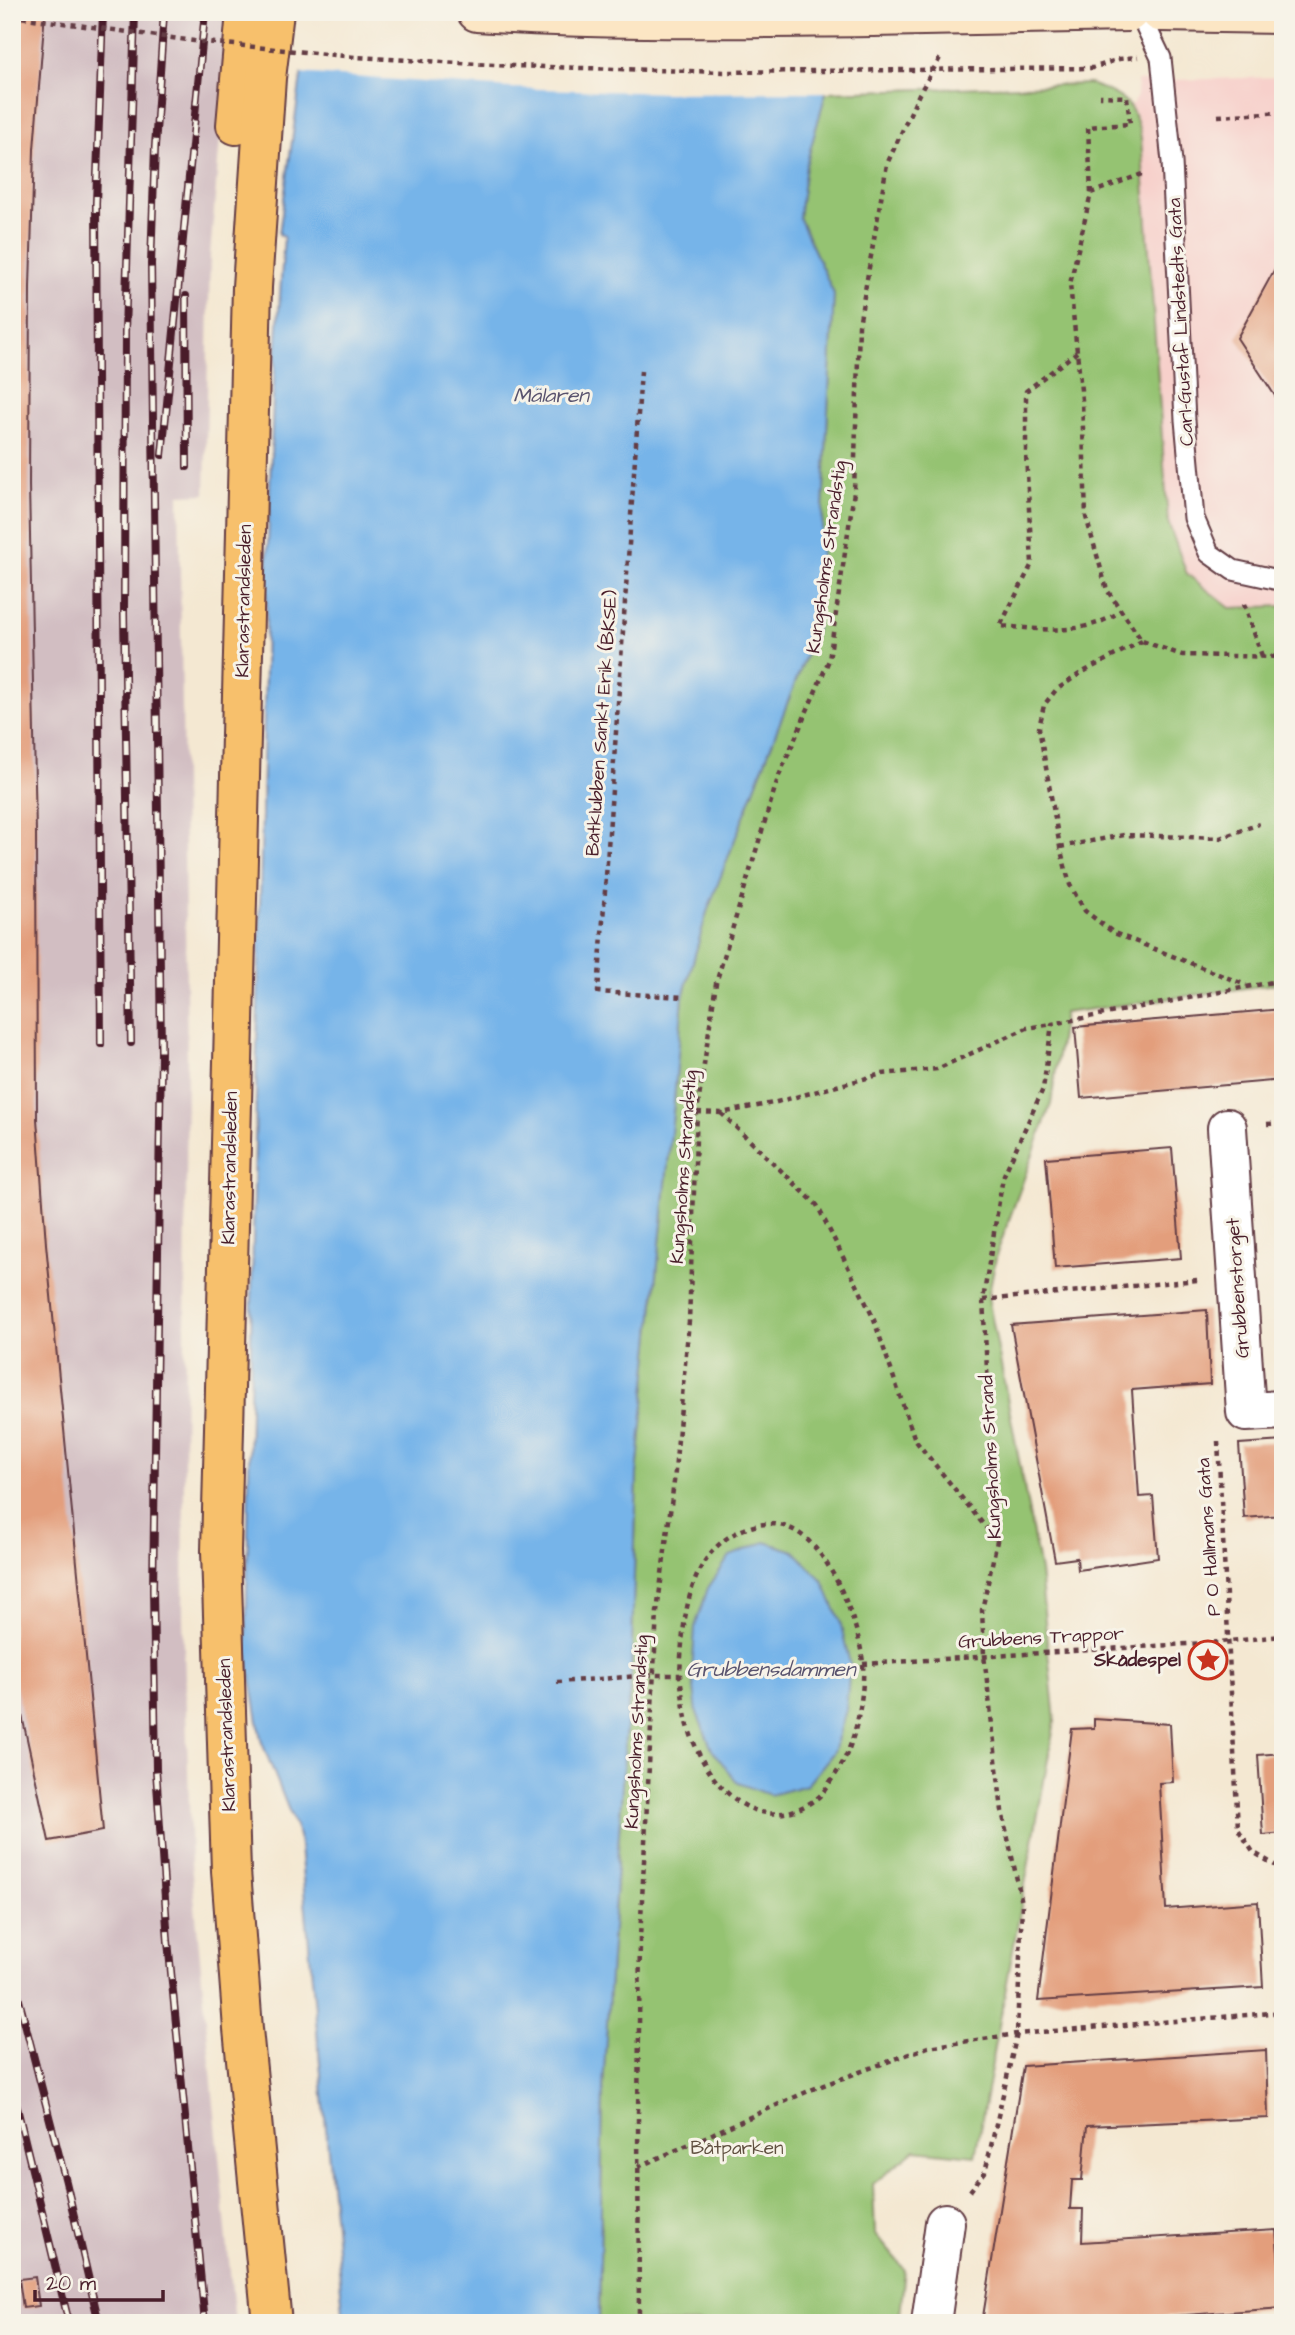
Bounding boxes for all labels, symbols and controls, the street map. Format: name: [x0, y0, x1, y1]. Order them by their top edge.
street label: Carl-Gustaf Lindstedts Gata: [1161, 197, 1201, 447]
water label: Mälaren: [513, 381, 590, 410]
street label: Kungsholms Strandstig: [800, 459, 855, 655]
street label: Klarastrandsleden: [229, 524, 259, 678]
street label: Båtklubben Sankt Erik (BKSE): [579, 589, 625, 857]
street label: Kungsholms Strandstig: [664, 1069, 705, 1265]
street label: Klarastrandsleden: [215, 1091, 245, 1245]
street label: Grubbenstorget: [1220, 1217, 1257, 1359]
street label: Kungsholms Strand: [973, 1374, 1010, 1540]
street label: P O Hallmans Gata: [1190, 1457, 1228, 1617]
street label: Grubbens Trappor: [957, 1620, 1125, 1656]
street label: Kungsholms Strandstig: [618, 1634, 657, 1830]
place icon: Skådespel: [1187, 1639, 1229, 1681]
place label: Skådespel: [1093, 1647, 1181, 1674]
water label: Grubbensdammen: [687, 1655, 857, 1684]
street label: Klarastrandsleden: [211, 1658, 243, 1812]
park label: Båtparken: [690, 2135, 784, 2162]
scale bar: [35, 2258, 163, 2302]
text: 20 m: [46, 2269, 97, 2298]

